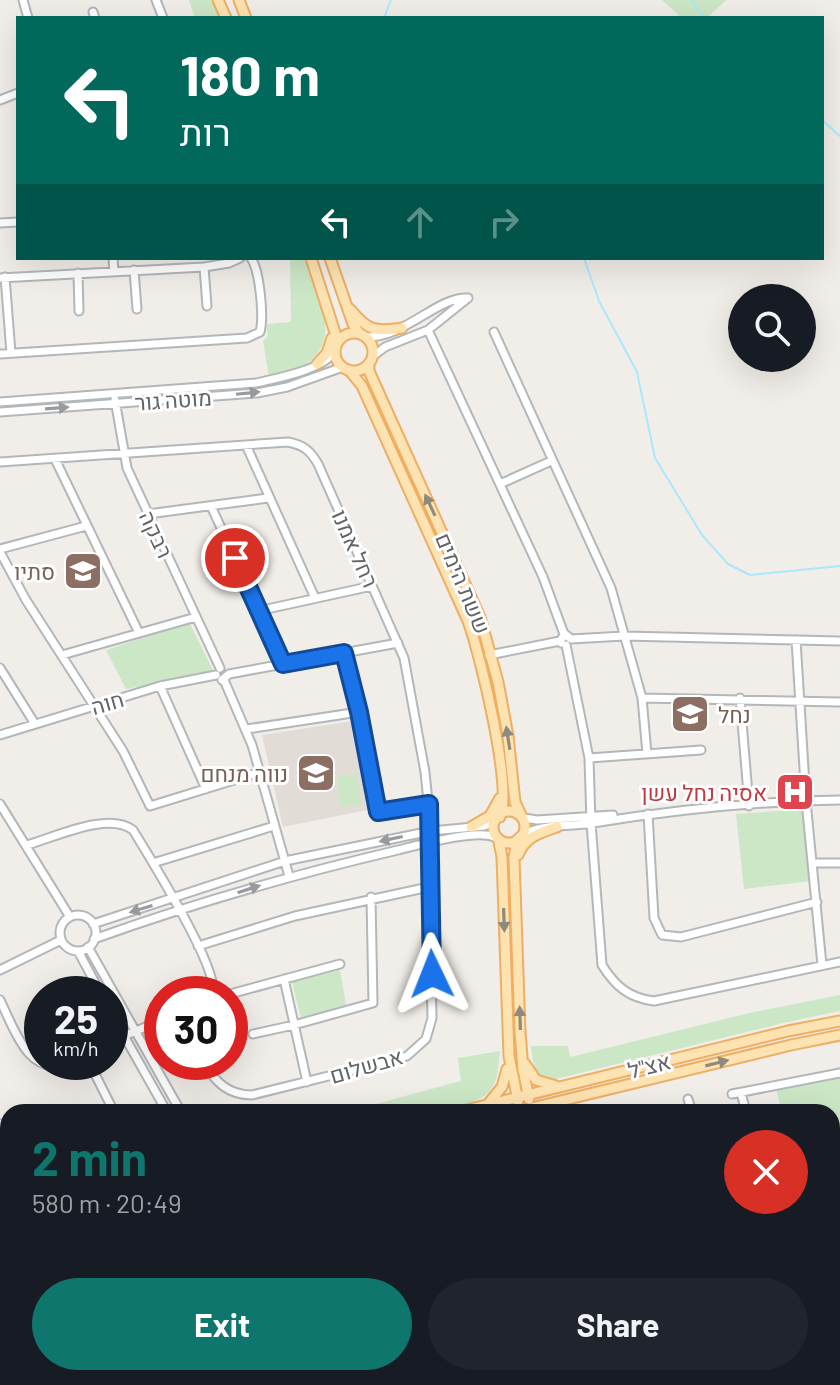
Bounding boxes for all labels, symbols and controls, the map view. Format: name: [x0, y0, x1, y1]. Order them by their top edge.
text: 180 m: [180, 40, 320, 107]
icon: left: [48, 48, 152, 152]
text: רות: [180, 110, 231, 153]
icon: left: [314, 200, 358, 244]
icon: ahead: [398, 200, 442, 244]
icon: right: [482, 200, 526, 244]
map controls: [728, 284, 816, 372]
button: search: [728, 284, 816, 372]
street label: מוטה גור: [134, 383, 212, 415]
one-way arrow: [236, 387, 261, 400]
one-way arrow: [45, 401, 70, 414]
one-way arrow: [424, 493, 437, 517]
street label: רחל אמנו: [327, 505, 385, 591]
street label: רבקה: [135, 506, 179, 562]
pin: [201, 524, 269, 592]
street label: ששת הימים: [431, 529, 497, 637]
icon: arrive: [213, 536, 257, 580]
school or university icon: סתיו: [62, 550, 104, 592]
place label: סתיו: [14, 558, 55, 584]
street label: חוה: [88, 685, 126, 719]
school or university icon: נחל: [669, 693, 711, 735]
place label: נחל: [718, 701, 751, 727]
one-way arrow: [501, 726, 514, 751]
school or university icon: נווה מנחם: [295, 752, 337, 794]
place label: נווה מנחם: [200, 760, 288, 786]
hospital icon: אסיה נחל עשן: [774, 771, 816, 813]
place label: אסיה נחל עשן: [641, 779, 767, 805]
one-way arrow: [378, 833, 403, 846]
one-way arrow: [237, 882, 261, 894]
one-way arrow: [129, 903, 153, 916]
one-way arrow: [498, 908, 511, 933]
position arrow: [390, 932, 474, 1016]
speed limit sign: 30: [144, 976, 248, 1080]
text: 25: [54, 994, 98, 1042]
one-way arrow: [513, 1005, 526, 1030]
text: km/h: [53, 1036, 99, 1060]
street label: אבשלום: [326, 1042, 406, 1088]
street label: אצ"ל: [625, 1047, 673, 1083]
one-way arrow: [705, 1056, 730, 1069]
text: 2 min: [32, 1128, 147, 1186]
button: close: [724, 1130, 808, 1214]
text: 580 m · 20:49: [32, 1187, 181, 1218]
button: Exit: [32, 1278, 412, 1370]
button: Share: [428, 1278, 808, 1370]

